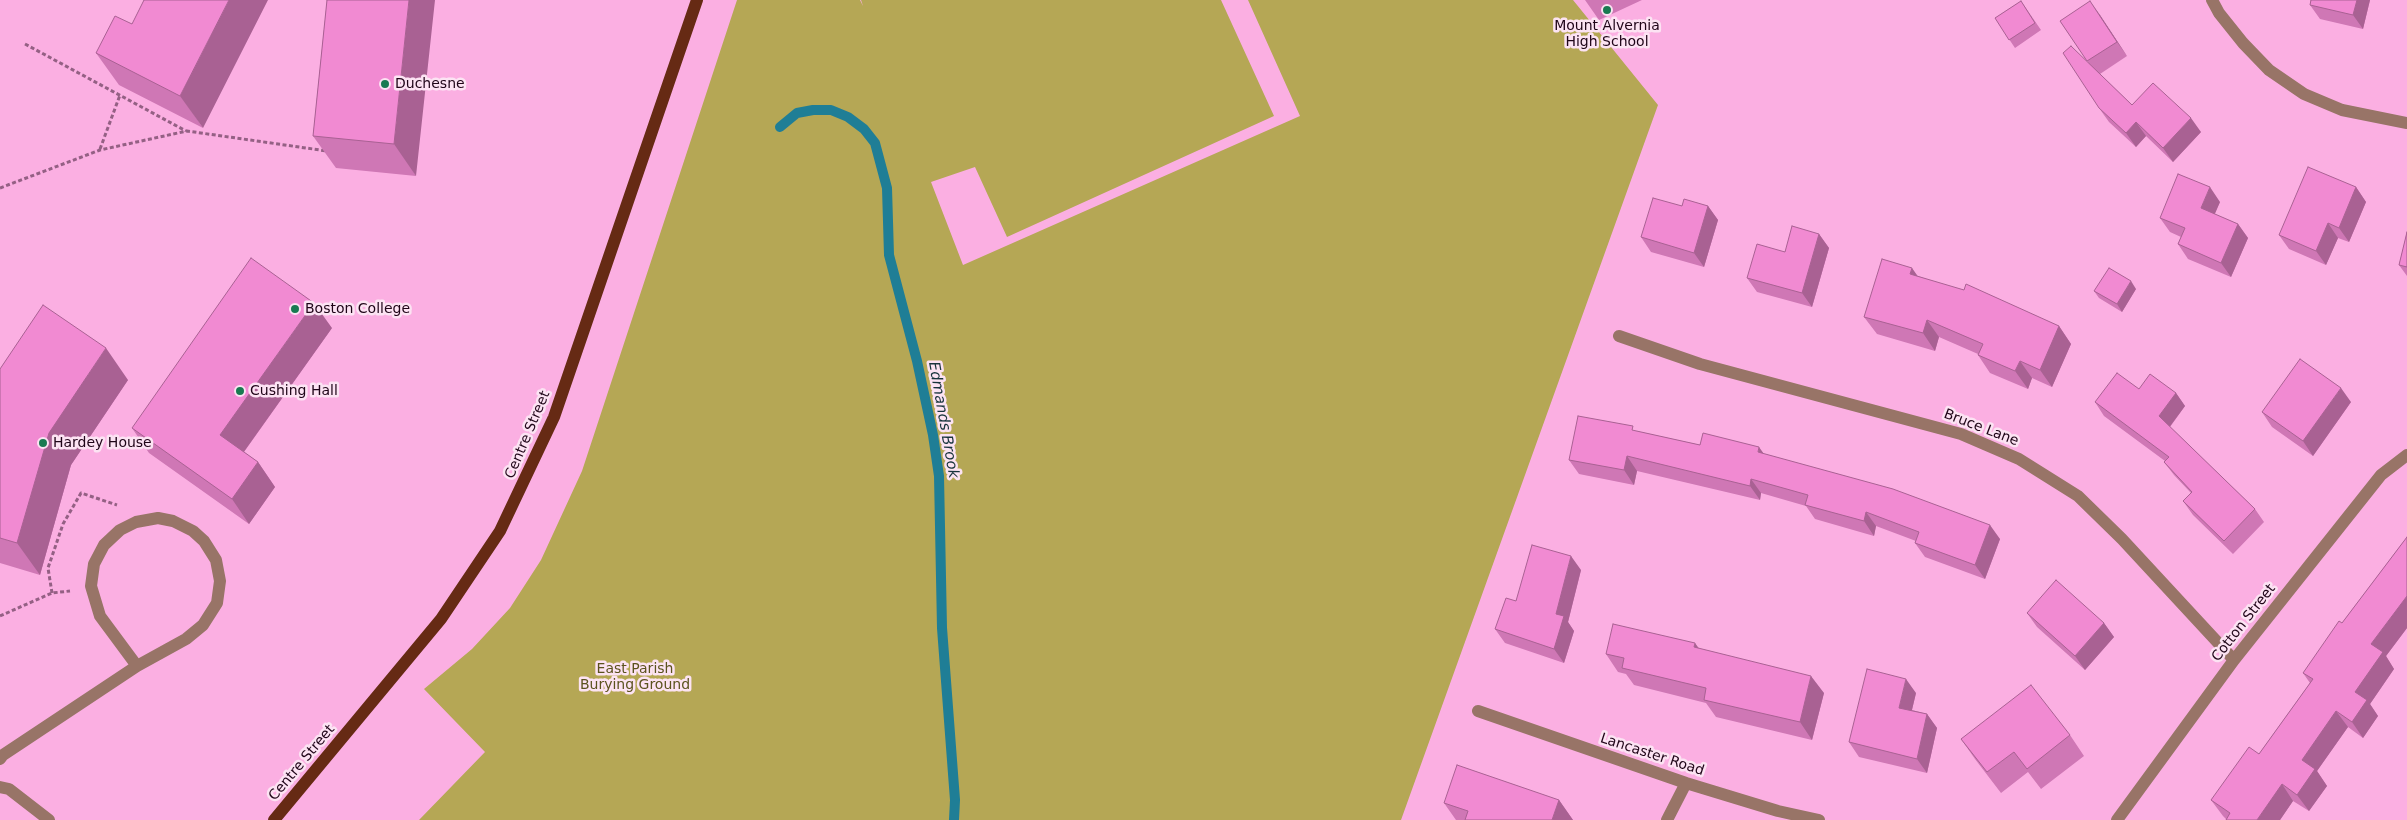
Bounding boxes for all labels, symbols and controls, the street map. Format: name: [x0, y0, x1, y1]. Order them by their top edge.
marker: Mount Alvernia High School: [1601, 4, 1613, 16]
place label: Mount Alvernia High School: [1554, 18, 1660, 50]
place label: Duchesne: [395, 76, 465, 92]
marker: Duchesne: [379, 78, 391, 90]
place label: Boston College: [305, 301, 410, 317]
marker: Boston College: [289, 303, 301, 315]
water label: Edmands Brook: [924, 360, 962, 480]
place label: Cushing Hall: [250, 383, 338, 399]
marker: Cushing Hall: [234, 385, 246, 397]
street label: Centre Street: [502, 389, 554, 481]
street label: Bruce Lane: [1941, 406, 2021, 450]
place label: Hardey House: [53, 435, 152, 451]
marker: Hardey House: [37, 437, 49, 449]
street label: Cotton Street: [2209, 581, 2279, 665]
park label: East Parish Burying Ground: [580, 661, 690, 694]
street label: Centre Street: [265, 722, 339, 804]
street label: Lancaster Road: [1598, 730, 1706, 780]

